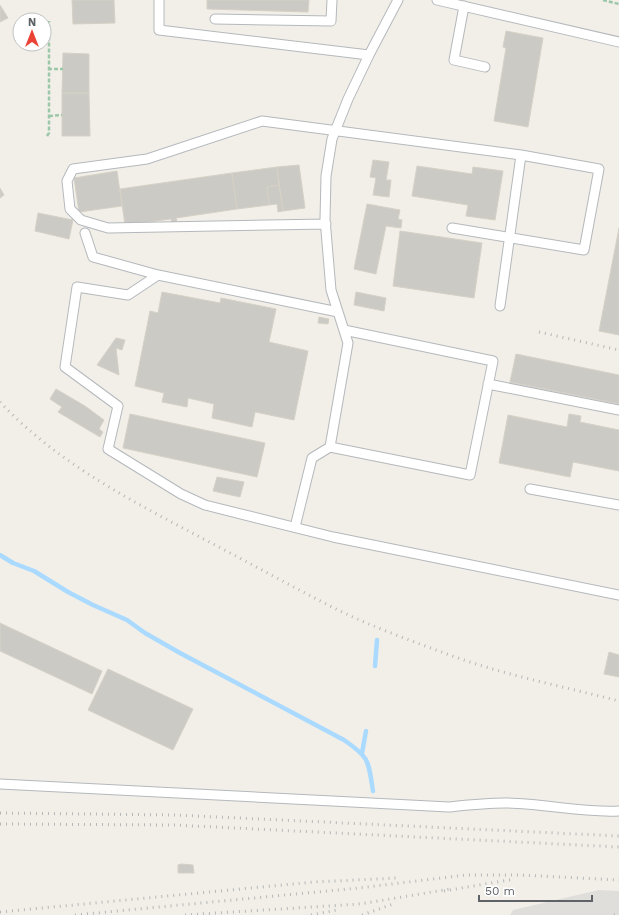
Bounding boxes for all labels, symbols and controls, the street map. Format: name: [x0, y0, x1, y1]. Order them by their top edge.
north arrow: [12, 12, 52, 52]
text: N: [28, 16, 36, 29]
scale bar: [479, 877, 592, 903]
text: 50 m: [485, 884, 515, 898]

